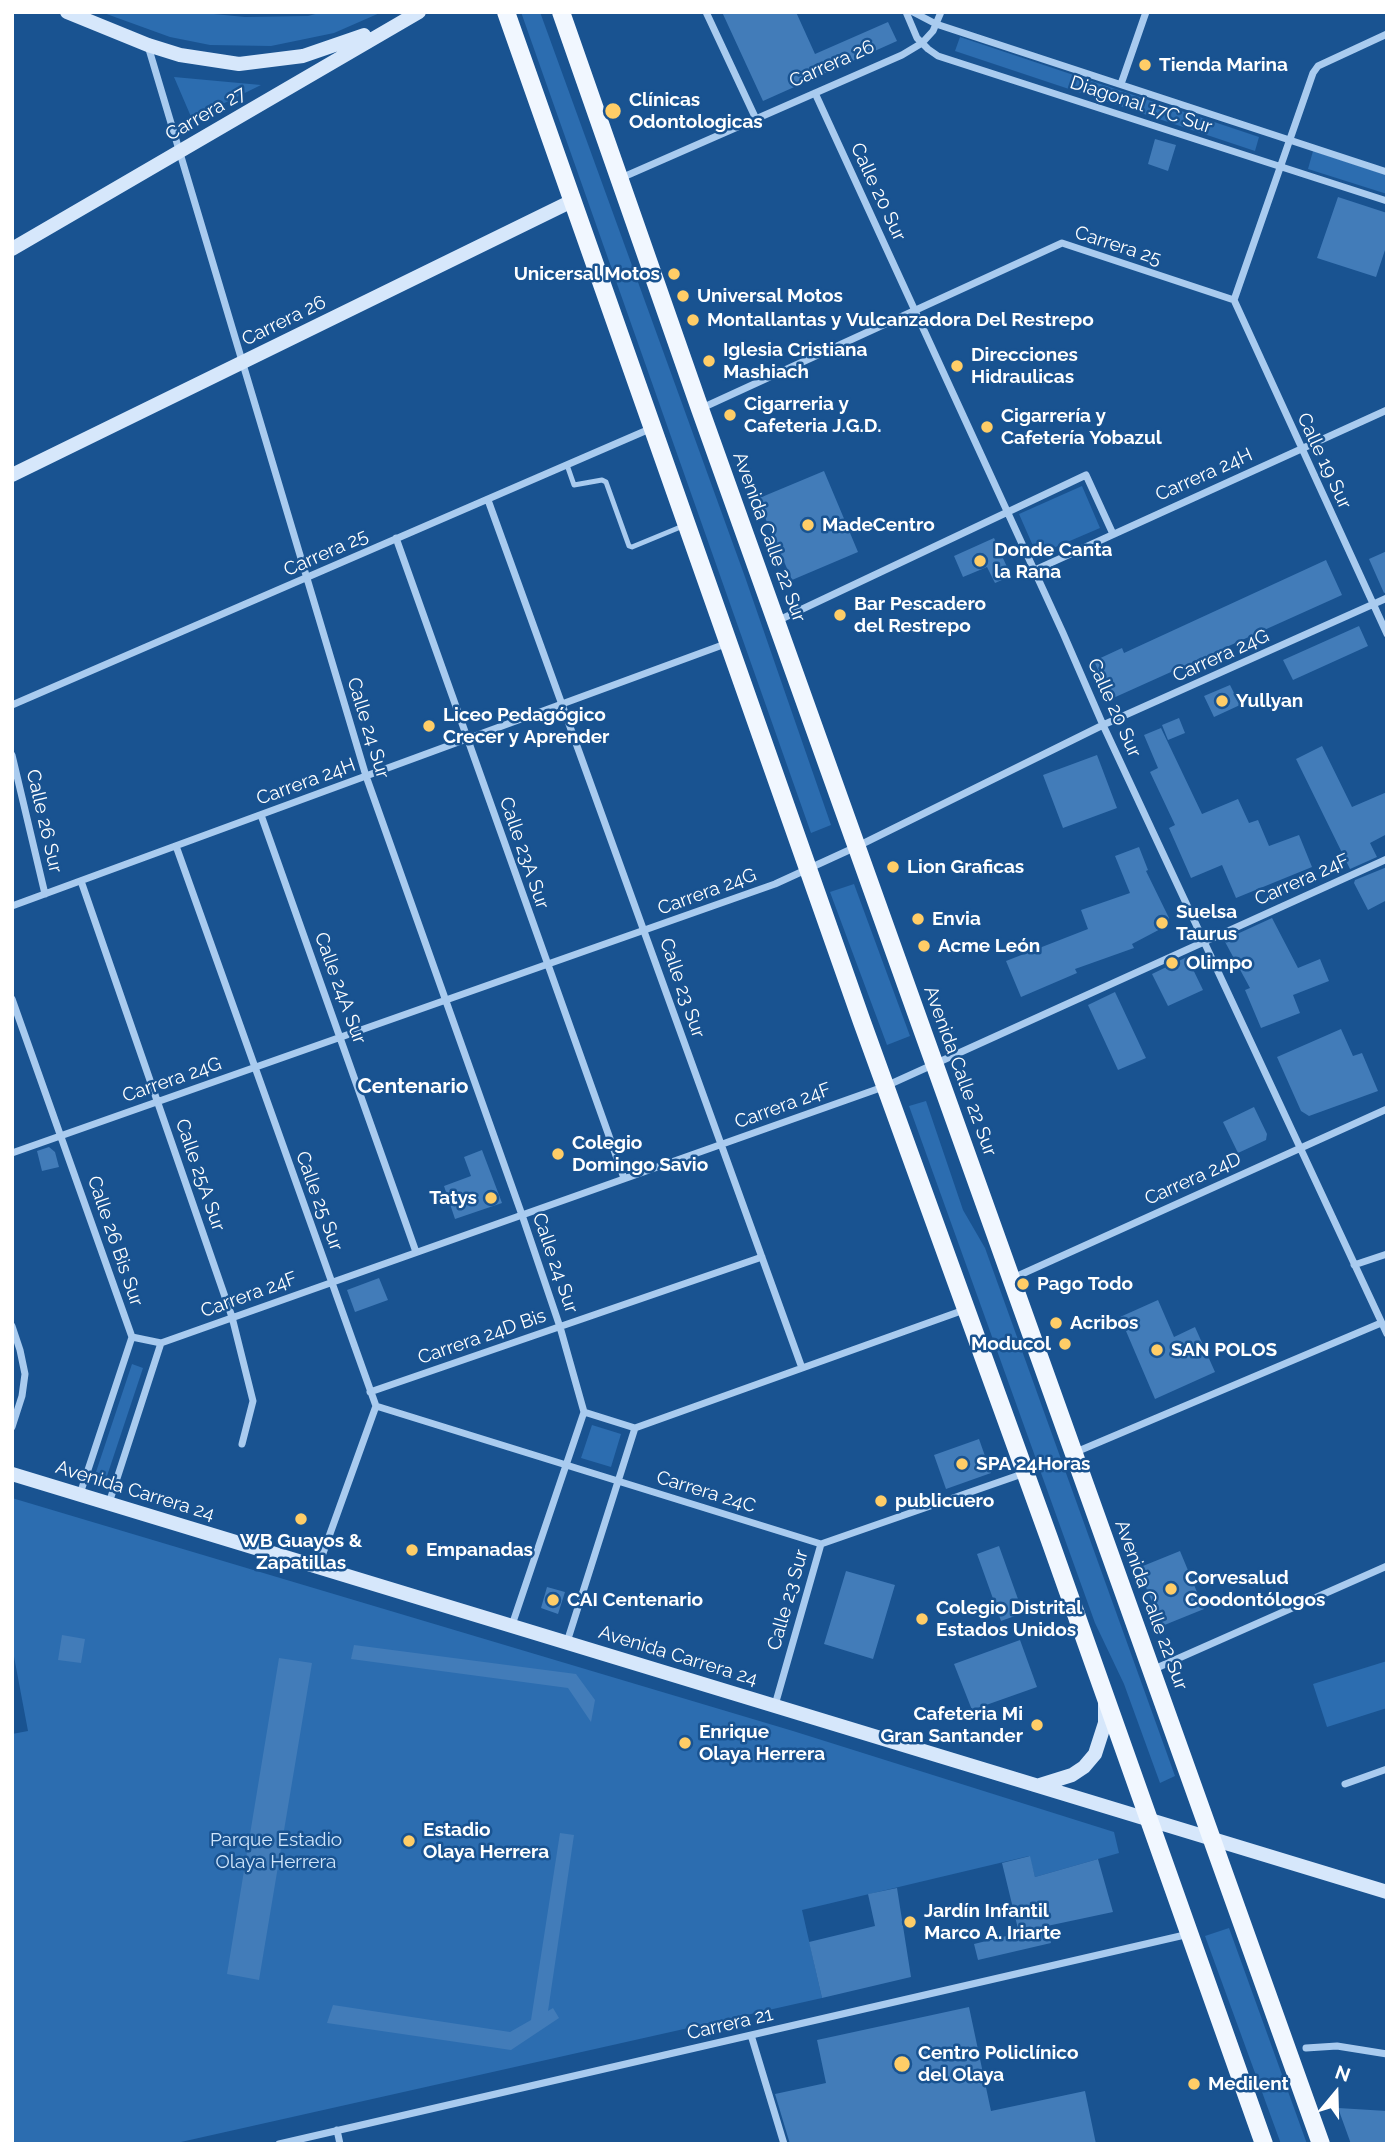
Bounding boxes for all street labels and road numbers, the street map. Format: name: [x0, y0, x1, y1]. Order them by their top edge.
street label: Carrera 26: [786, 35, 878, 93]
street label: Diagonal 17C Sur: [1067, 71, 1215, 139]
street label: Carrera 27: [162, 82, 250, 146]
street label: Calle 20 Sur: [845, 139, 911, 245]
street label: Carrera 25: [1072, 221, 1164, 271]
street label: Carrera 26: [238, 291, 330, 351]
street label: Calle 19 Sur: [1292, 409, 1356, 513]
street label: Carrera 24H: [1152, 443, 1256, 507]
street label: Avenida Calle 22 Sur: [728, 449, 810, 625]
street label: Carrera 25: [280, 524, 372, 582]
street label: Carrera 24G: [1169, 625, 1273, 687]
street label: Calle 20 Sur: [1082, 655, 1146, 761]
street label: Calle 24 Sur: [342, 675, 394, 781]
street label: Carrera 24H: [253, 754, 359, 810]
street label: Calle 26 Sur: [21, 767, 67, 875]
street label: Calle 23A Sur: [494, 794, 554, 912]
street label: Carrera 24F: [1251, 849, 1353, 911]
street label: Carrera 24G: [655, 864, 759, 920]
street label: Calle 24A Sur: [309, 929, 371, 1047]
street label: Calle 23 Sur: [654, 935, 710, 1041]
street label: Avenida Calle 22 Sur: [919, 983, 1001, 1159]
street label: Carrera 24G: [119, 1052, 225, 1108]
street label: Carrera 24F: [732, 1078, 834, 1134]
street label: Calle 25A Sur: [170, 1116, 230, 1234]
street label: Calle 25 Sur: [290, 1148, 348, 1254]
street label: Carrera 24D: [1141, 1148, 1245, 1210]
street label: Calle 26 Bis Sur: [82, 1173, 148, 1309]
street label: Calle 24 Sur: [527, 1210, 583, 1316]
street label: Carrera 24F: [198, 1267, 300, 1323]
street label: Carrera 24D Bis: [415, 1304, 549, 1370]
street label: Avenida Carrera 24: [53, 1456, 217, 1526]
street label: Carrera 24C: [654, 1466, 758, 1518]
street label: Avenida Calle 22 Sur: [1110, 1517, 1192, 1693]
street label: Calle 23 Sur: [763, 1547, 813, 1653]
street label: Avenida Carrera 24: [596, 1621, 760, 1691]
street label: Carrera 21: [685, 2003, 775, 2045]

